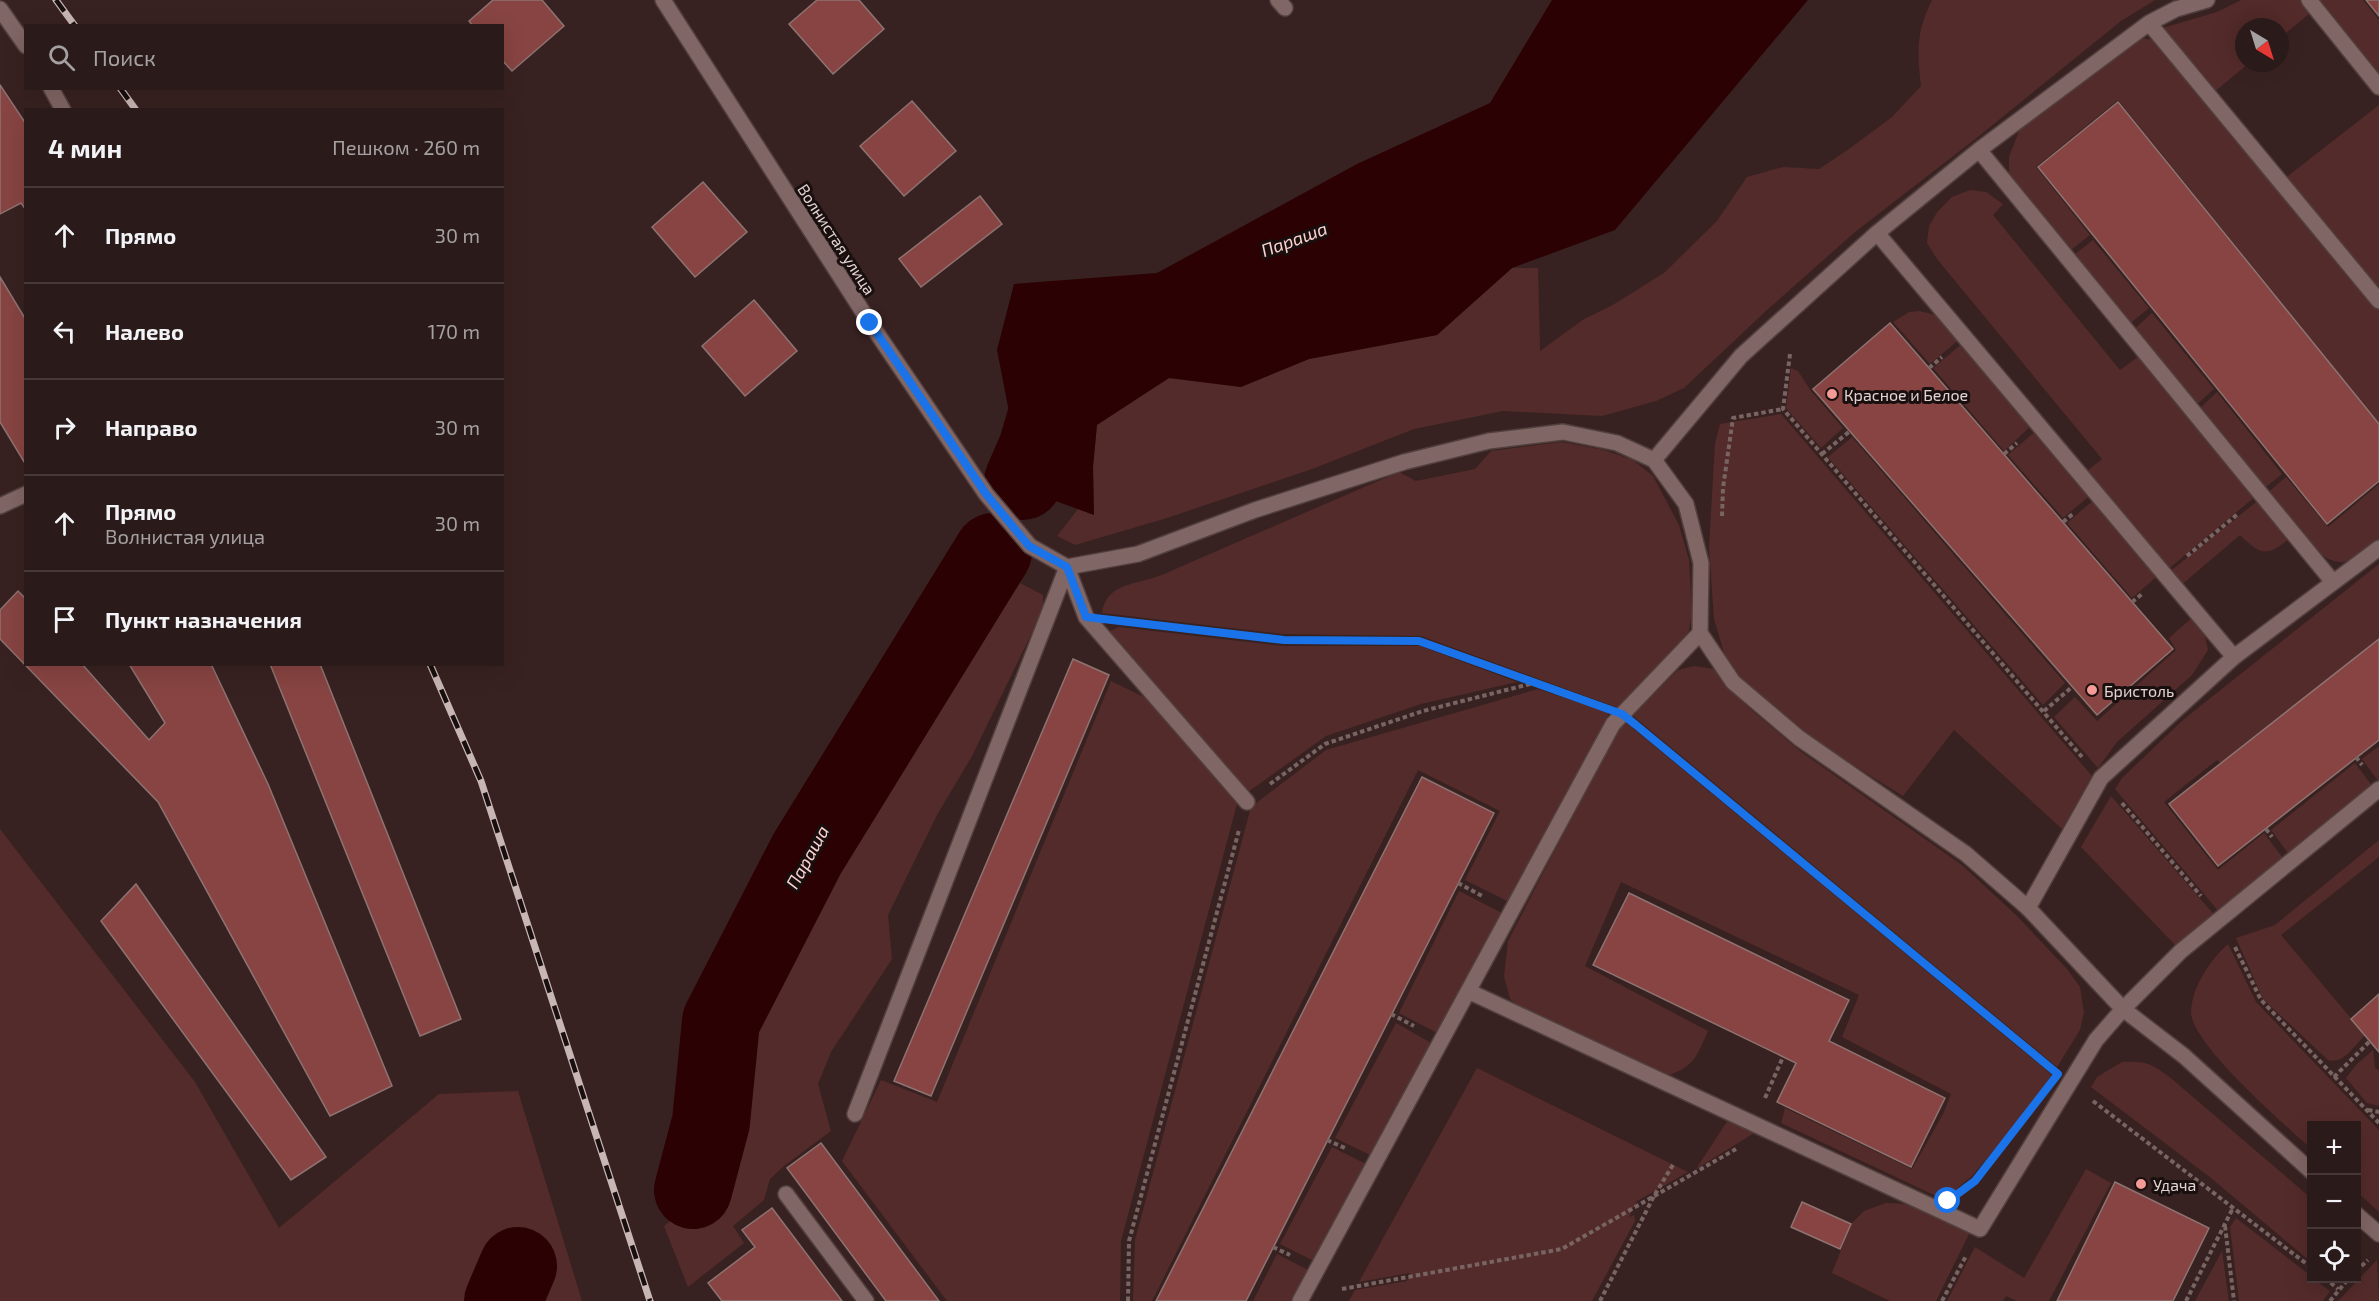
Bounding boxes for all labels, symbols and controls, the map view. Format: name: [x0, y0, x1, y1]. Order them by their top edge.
north arrow: [2235, 18, 2289, 72]
search box: [24, 24, 504, 90]
icon: search: [45, 41, 78, 74]
text: Поиск: [93, 44, 156, 70]
text: 4 мин: [48, 132, 122, 163]
text: Пешком · 260 m: [332, 135, 480, 159]
street label: Волнистая улица: [793, 180, 880, 298]
water label: Параша: [1258, 217, 1330, 261]
icon: ahead: [48, 219, 81, 252]
text: Прямо: [105, 222, 176, 248]
text: 30 m: [435, 223, 480, 247]
route end: [856, 309, 882, 335]
icon: left: [48, 315, 81, 348]
text: Налево: [105, 318, 184, 344]
text: 170 m: [428, 319, 480, 343]
place label: Красное и Белое: [1844, 385, 1968, 404]
marker: Красное и Белое: [1825, 387, 1839, 401]
icon: right: [48, 411, 81, 444]
text: Направо: [105, 414, 198, 440]
text: 30 m: [435, 415, 480, 439]
text: Прямо: [105, 498, 176, 524]
icon: ahead: [48, 507, 81, 540]
text: 30 m: [435, 511, 480, 535]
text: Волнистая улица: [105, 524, 265, 548]
icon: arrive: [48, 603, 81, 636]
text: Пункт назначения: [105, 606, 302, 632]
place label: Бристоль: [2104, 681, 2174, 700]
marker: Бристоль: [2085, 683, 2099, 697]
water label: Параша: [781, 822, 833, 892]
map controls: [2307, 1121, 2361, 1283]
button: +: [2307, 1121, 2361, 1175]
place label: Удача: [2153, 1175, 2196, 1194]
button: −: [2307, 1175, 2361, 1229]
marker: Удача: [2134, 1177, 2148, 1191]
route start: [1934, 1187, 1960, 1213]
button: locate: [2307, 1229, 2361, 1283]

